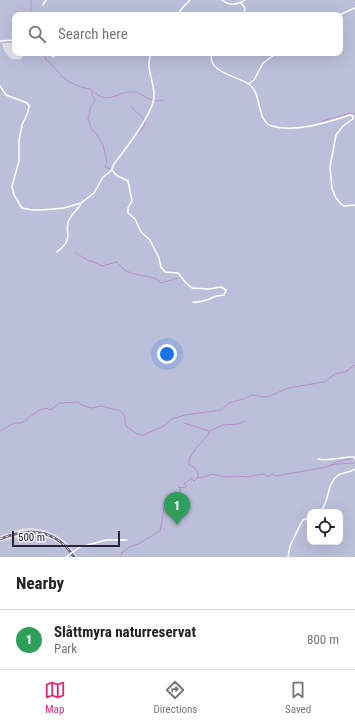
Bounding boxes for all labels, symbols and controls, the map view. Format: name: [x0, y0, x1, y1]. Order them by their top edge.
search box: [12, 12, 343, 56]
icon: search: [26, 23, 48, 45]
text: Search here: [58, 25, 128, 43]
your location: [157, 344, 177, 364]
pin: 1: [164, 492, 190, 525]
map controls: [307, 509, 343, 545]
button: locate: [307, 509, 343, 545]
scale bar: [12, 529, 120, 548]
text: 500 m: [18, 531, 45, 544]
text: Nearby: [16, 573, 64, 593]
text: Slåttmyra naturreservat: [54, 623, 196, 641]
text: 1: [26, 632, 32, 647]
text: 800 m: [307, 632, 339, 647]
text: Park: [54, 641, 77, 656]
tab: Map: [44, 679, 66, 716]
tab: Directions: [153, 679, 197, 716]
tab: Saved: [285, 679, 311, 716]

